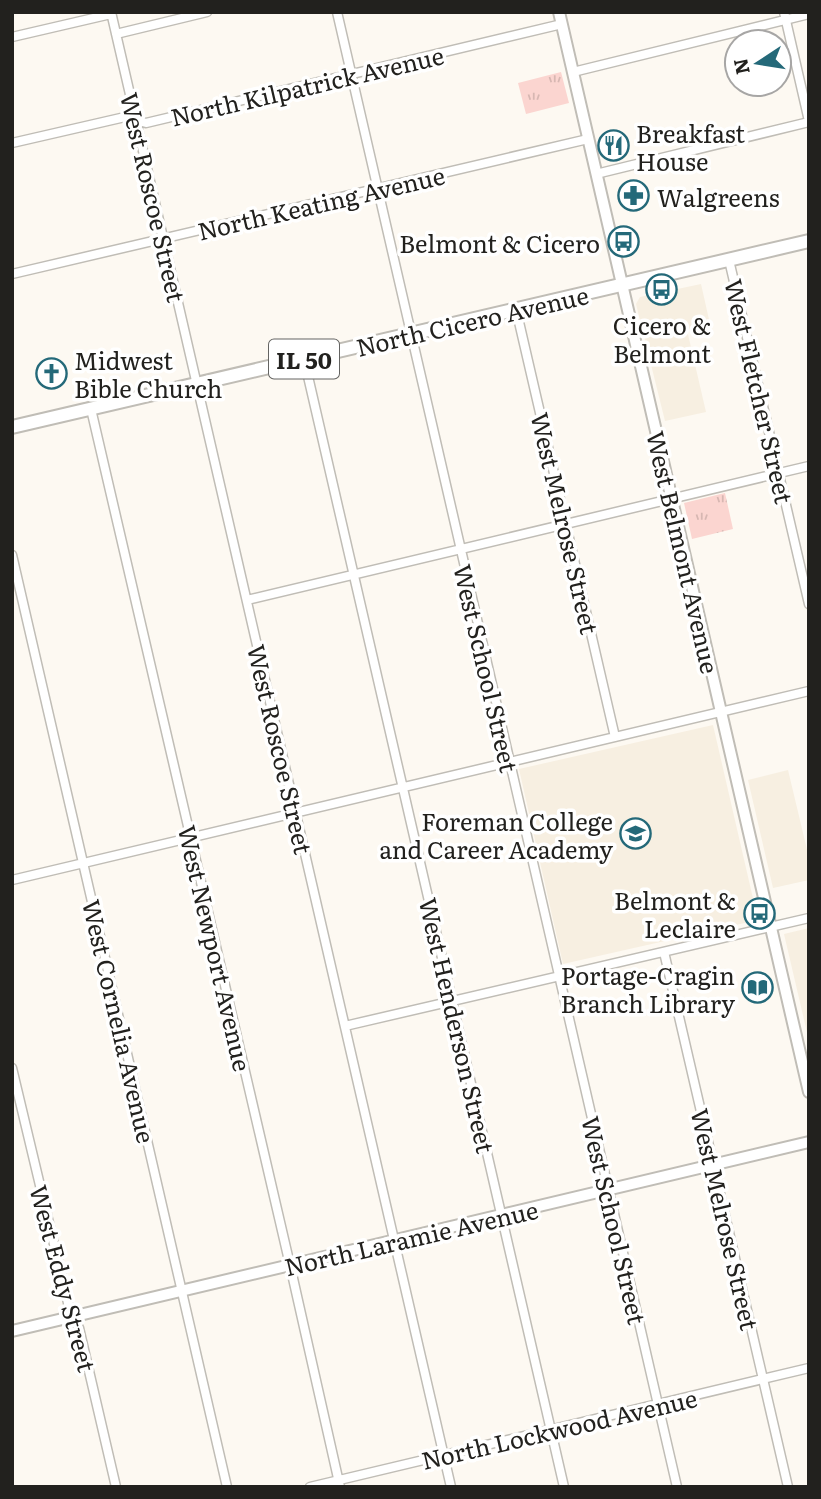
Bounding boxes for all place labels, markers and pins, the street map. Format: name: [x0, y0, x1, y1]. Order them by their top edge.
place label: Breakfast House: [636, 115, 745, 178]
restaurant icon: Breakfast House: [596, 129, 630, 163]
pharmacy icon: Walgreens: [617, 179, 651, 213]
place label: Walgreens: [657, 179, 780, 214]
place label: Belmont & Cicero: [399, 225, 600, 260]
bus stop icon: Belmont & Cicero: [606, 225, 640, 259]
bus stop icon: Cicero & Belmont: [645, 273, 679, 307]
place label: Cicero & Belmont: [613, 307, 711, 370]
place label: Midwest Bible Church: [74, 342, 223, 405]
church icon: Midwest Bible Church: [34, 356, 68, 390]
place label: Foreman College and Career Academy: [379, 803, 613, 866]
school or university icon: Foreman College and Career Academy: [619, 817, 653, 851]
place label: Belmont & Leclaire: [614, 882, 736, 945]
bus stop icon: Belmont & Leclaire: [742, 896, 776, 930]
place label: Portage-Cragin Branch Library: [561, 957, 735, 1020]
library icon: Portage-Cragin Branch Library: [741, 971, 775, 1005]

